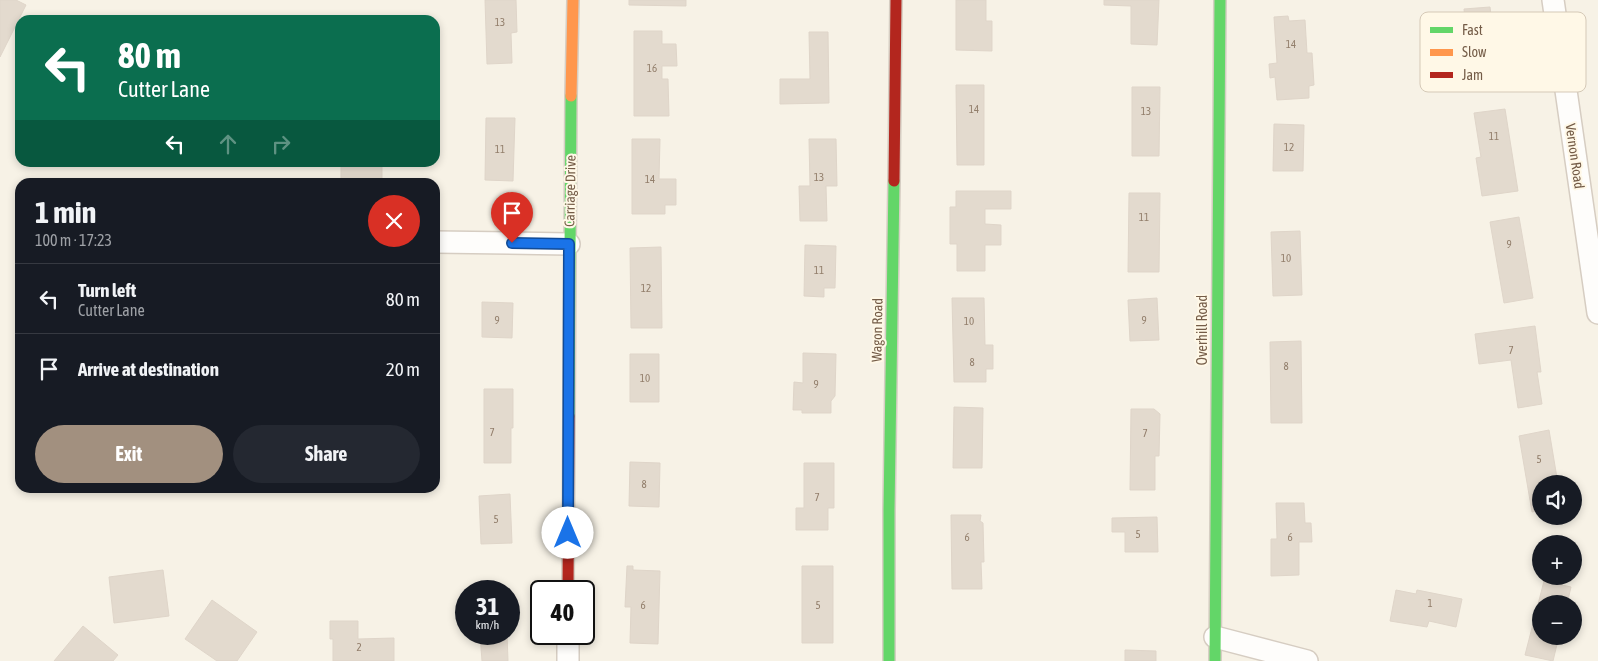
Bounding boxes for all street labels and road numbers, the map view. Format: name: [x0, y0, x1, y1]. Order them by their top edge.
street label: Vernon Road: [1563, 122, 1587, 190]
street label: Carriage Drive: [561, 155, 579, 227]
street label: Overhill Road: [1194, 295, 1210, 365]
street label: Wagon Road: [868, 298, 886, 362]

